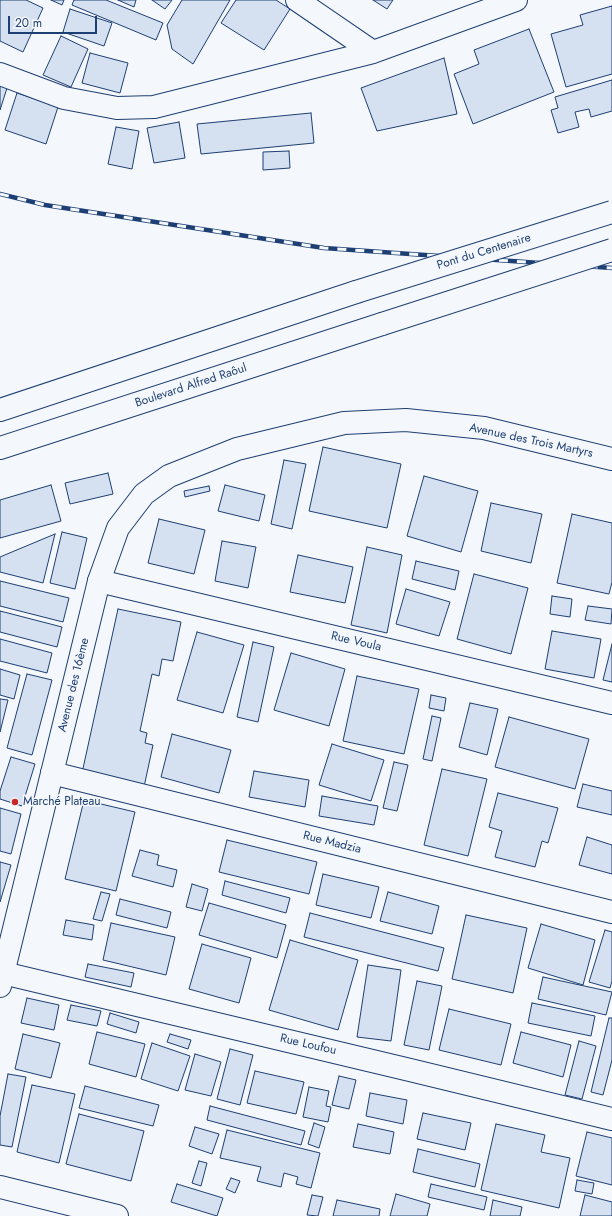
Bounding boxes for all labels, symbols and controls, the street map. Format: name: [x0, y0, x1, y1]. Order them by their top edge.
scale bar: [10, 8, 99, 34]
text: 20 m: [15, 14, 42, 32]
street label: Pont du Centenaire: [435, 231, 533, 273]
street label: Boulevard Alfred Raôul: [133, 361, 249, 411]
street label: Avenue des Trois Martyrs: [468, 421, 594, 461]
street label: Rue Voula: [329, 629, 383, 655]
street label: Avenue des 16ème: [55, 636, 93, 734]
place label: Marché Plateau: [23, 795, 100, 809]
marker: Marché Plateau: [10, 797, 20, 807]
street label: Rue Madzia: [301, 829, 363, 857]
street label: Rue Loufou: [278, 1032, 338, 1058]

